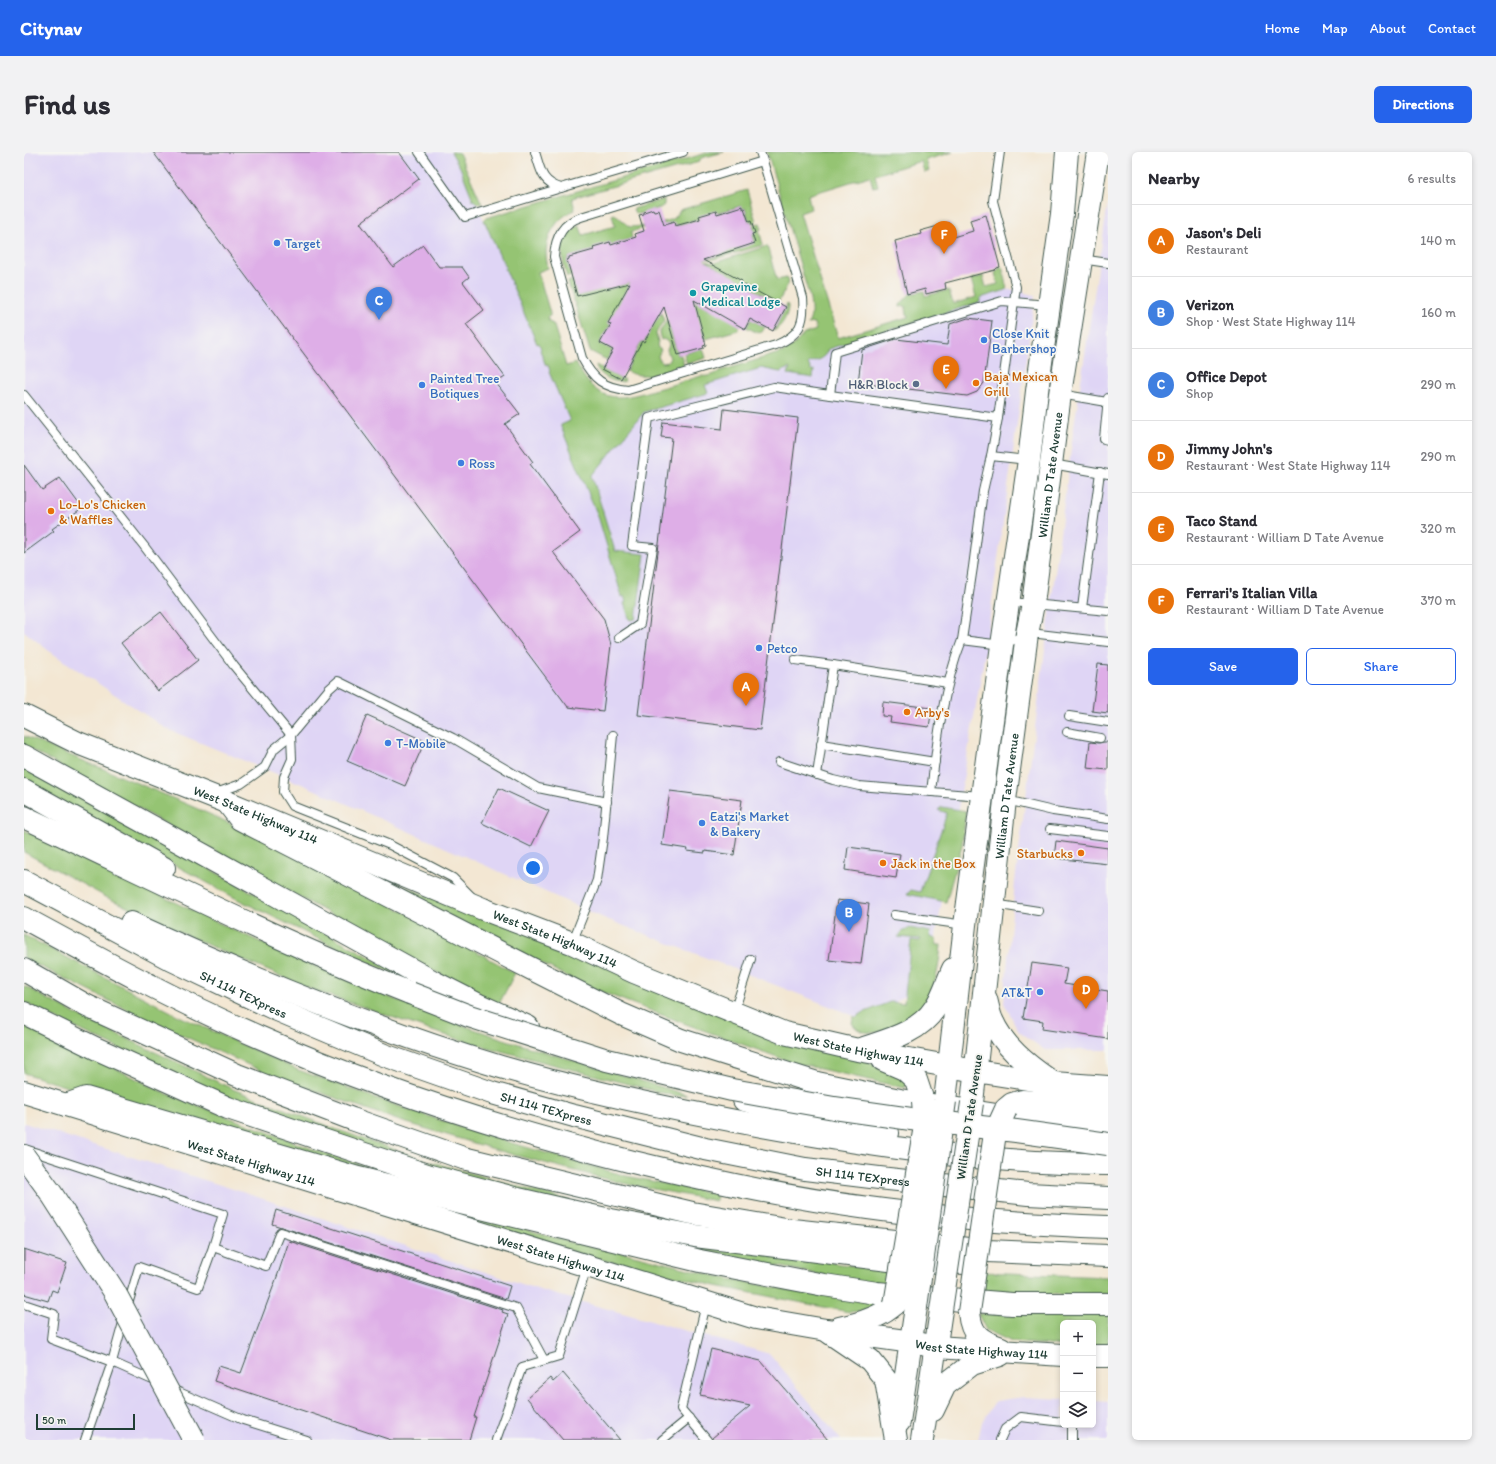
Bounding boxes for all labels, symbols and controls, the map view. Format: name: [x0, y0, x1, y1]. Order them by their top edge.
text: Citynav: [20, 17, 82, 40]
text: Home: [1265, 20, 1300, 37]
text: Map: [1322, 20, 1348, 37]
text: About: [1370, 20, 1406, 37]
text: Contact: [1428, 20, 1476, 37]
button: Directions: [1374, 86, 1472, 123]
text: Find us: [24, 87, 111, 121]
text: Nearby: [1148, 168, 1200, 188]
text: 6 results: [1408, 171, 1456, 186]
pin: F: [931, 221, 957, 254]
text: Jason's Deli: [1186, 224, 1261, 242]
text: A: [1157, 233, 1165, 248]
text: 140 m: [1420, 233, 1456, 248]
place label: Target: [285, 236, 321, 251]
marker: Target: [272, 238, 282, 248]
text: Restaurant: [1186, 242, 1248, 257]
place label: Grapevine Medical Lodge: [701, 279, 780, 309]
pin: C: [366, 287, 392, 320]
marker: Grapevine Medical Lodge: [688, 288, 698, 298]
text: Verizon: [1186, 296, 1234, 314]
text: B: [1157, 305, 1165, 320]
text: 160 m: [1421, 305, 1456, 320]
text: Shop · West State Highway 114: [1186, 314, 1355, 329]
place label: Close Knit Barbershop: [992, 326, 1056, 356]
marker: Close Knit Barbershop: [979, 335, 989, 345]
pin: E: [933, 356, 959, 389]
text: Office Depot: [1186, 368, 1267, 386]
place label: Baja Mexican Grill: [984, 369, 1058, 399]
place label: Painted Tree Botiques: [430, 371, 499, 401]
place label: H&R Block: [848, 377, 908, 392]
text: C: [1157, 377, 1165, 392]
text: 290 m: [1420, 377, 1456, 392]
marker: Baja Mexican Grill: [971, 378, 981, 388]
marker: H&R Block: [911, 379, 921, 389]
marker: Painted Tree Botiques: [417, 380, 427, 390]
text: Shop: [1186, 386, 1213, 401]
street label: William D Tate Avenue: [1034, 411, 1065, 539]
text: Jimmy John's: [1186, 440, 1273, 458]
text: D: [1157, 449, 1165, 464]
text: 290 m: [1420, 449, 1456, 464]
place label: Ross: [469, 456, 495, 471]
marker: Ross: [456, 458, 466, 468]
text: Restaurant · West State Highway 114: [1186, 458, 1390, 473]
place label: Lo-Lo's Chicken & Waffles: [59, 497, 146, 527]
marker: Lo-Lo's Chicken & Waffles: [46, 506, 56, 516]
text: Taco Stand: [1186, 512, 1257, 530]
text: E: [1157, 521, 1165, 536]
text: 320 m: [1420, 521, 1456, 536]
text: Restaurant · William D Tate Avenue: [1186, 530, 1384, 545]
text: Ferrari's Italian Villa: [1186, 584, 1317, 602]
text: F: [1158, 593, 1164, 608]
text: 370 m: [1421, 593, 1456, 608]
text: Restaurant · William D Tate Avenue: [1186, 602, 1384, 617]
place label: Petco: [767, 641, 798, 656]
marker: Petco: [754, 643, 764, 653]
button: Save: [1148, 648, 1298, 685]
button: Share: [1306, 648, 1456, 685]
pin: A: [733, 673, 759, 706]
place label: Arby's: [915, 705, 950, 720]
marker: Arby's: [902, 707, 912, 717]
street label: William D Tate Avenue: [991, 732, 1021, 860]
place label: T-Mobile: [396, 736, 446, 751]
marker: T-Mobile: [383, 738, 393, 748]
street label: West State Highway 114: [191, 782, 320, 847]
place label: Eatzi's Market & Bakery: [710, 809, 789, 839]
marker: Eatzi's Market & Bakery: [697, 818, 707, 828]
place label: Starbucks: [1017, 846, 1073, 861]
marker: Starbucks: [1076, 848, 1086, 858]
place label: Jack in the Box: [891, 856, 976, 871]
your location: [523, 858, 543, 878]
marker: Jack in the Box: [878, 858, 888, 868]
pin: B: [836, 899, 862, 932]
street label: West State Highway 114: [491, 906, 620, 971]
street label: SH 114 TEXpress: [198, 967, 290, 1021]
pin: D: [1073, 976, 1099, 1009]
place label: AT&T: [1001, 985, 1033, 1000]
marker: AT&T: [1035, 987, 1045, 997]
street label: West State Highway 114: [792, 1028, 925, 1069]
street label: William D Tate Avenue: [953, 1053, 985, 1181]
street label: SH 114 TEXpress: [499, 1088, 594, 1128]
street label: West State Highway 114: [186, 1135, 317, 1189]
street label: SH 114 TEXpress: [815, 1163, 911, 1189]
street label: West State Highway 114: [495, 1231, 627, 1285]
map controls: [1060, 1320, 1096, 1428]
button: +: [1060, 1320, 1096, 1356]
street label: West State Highway 114: [914, 1335, 1049, 1362]
button: −: [1060, 1356, 1096, 1392]
button: layers: [1060, 1392, 1096, 1428]
scale bar: [36, 1412, 135, 1431]
text: 50 m: [42, 1414, 66, 1427]

